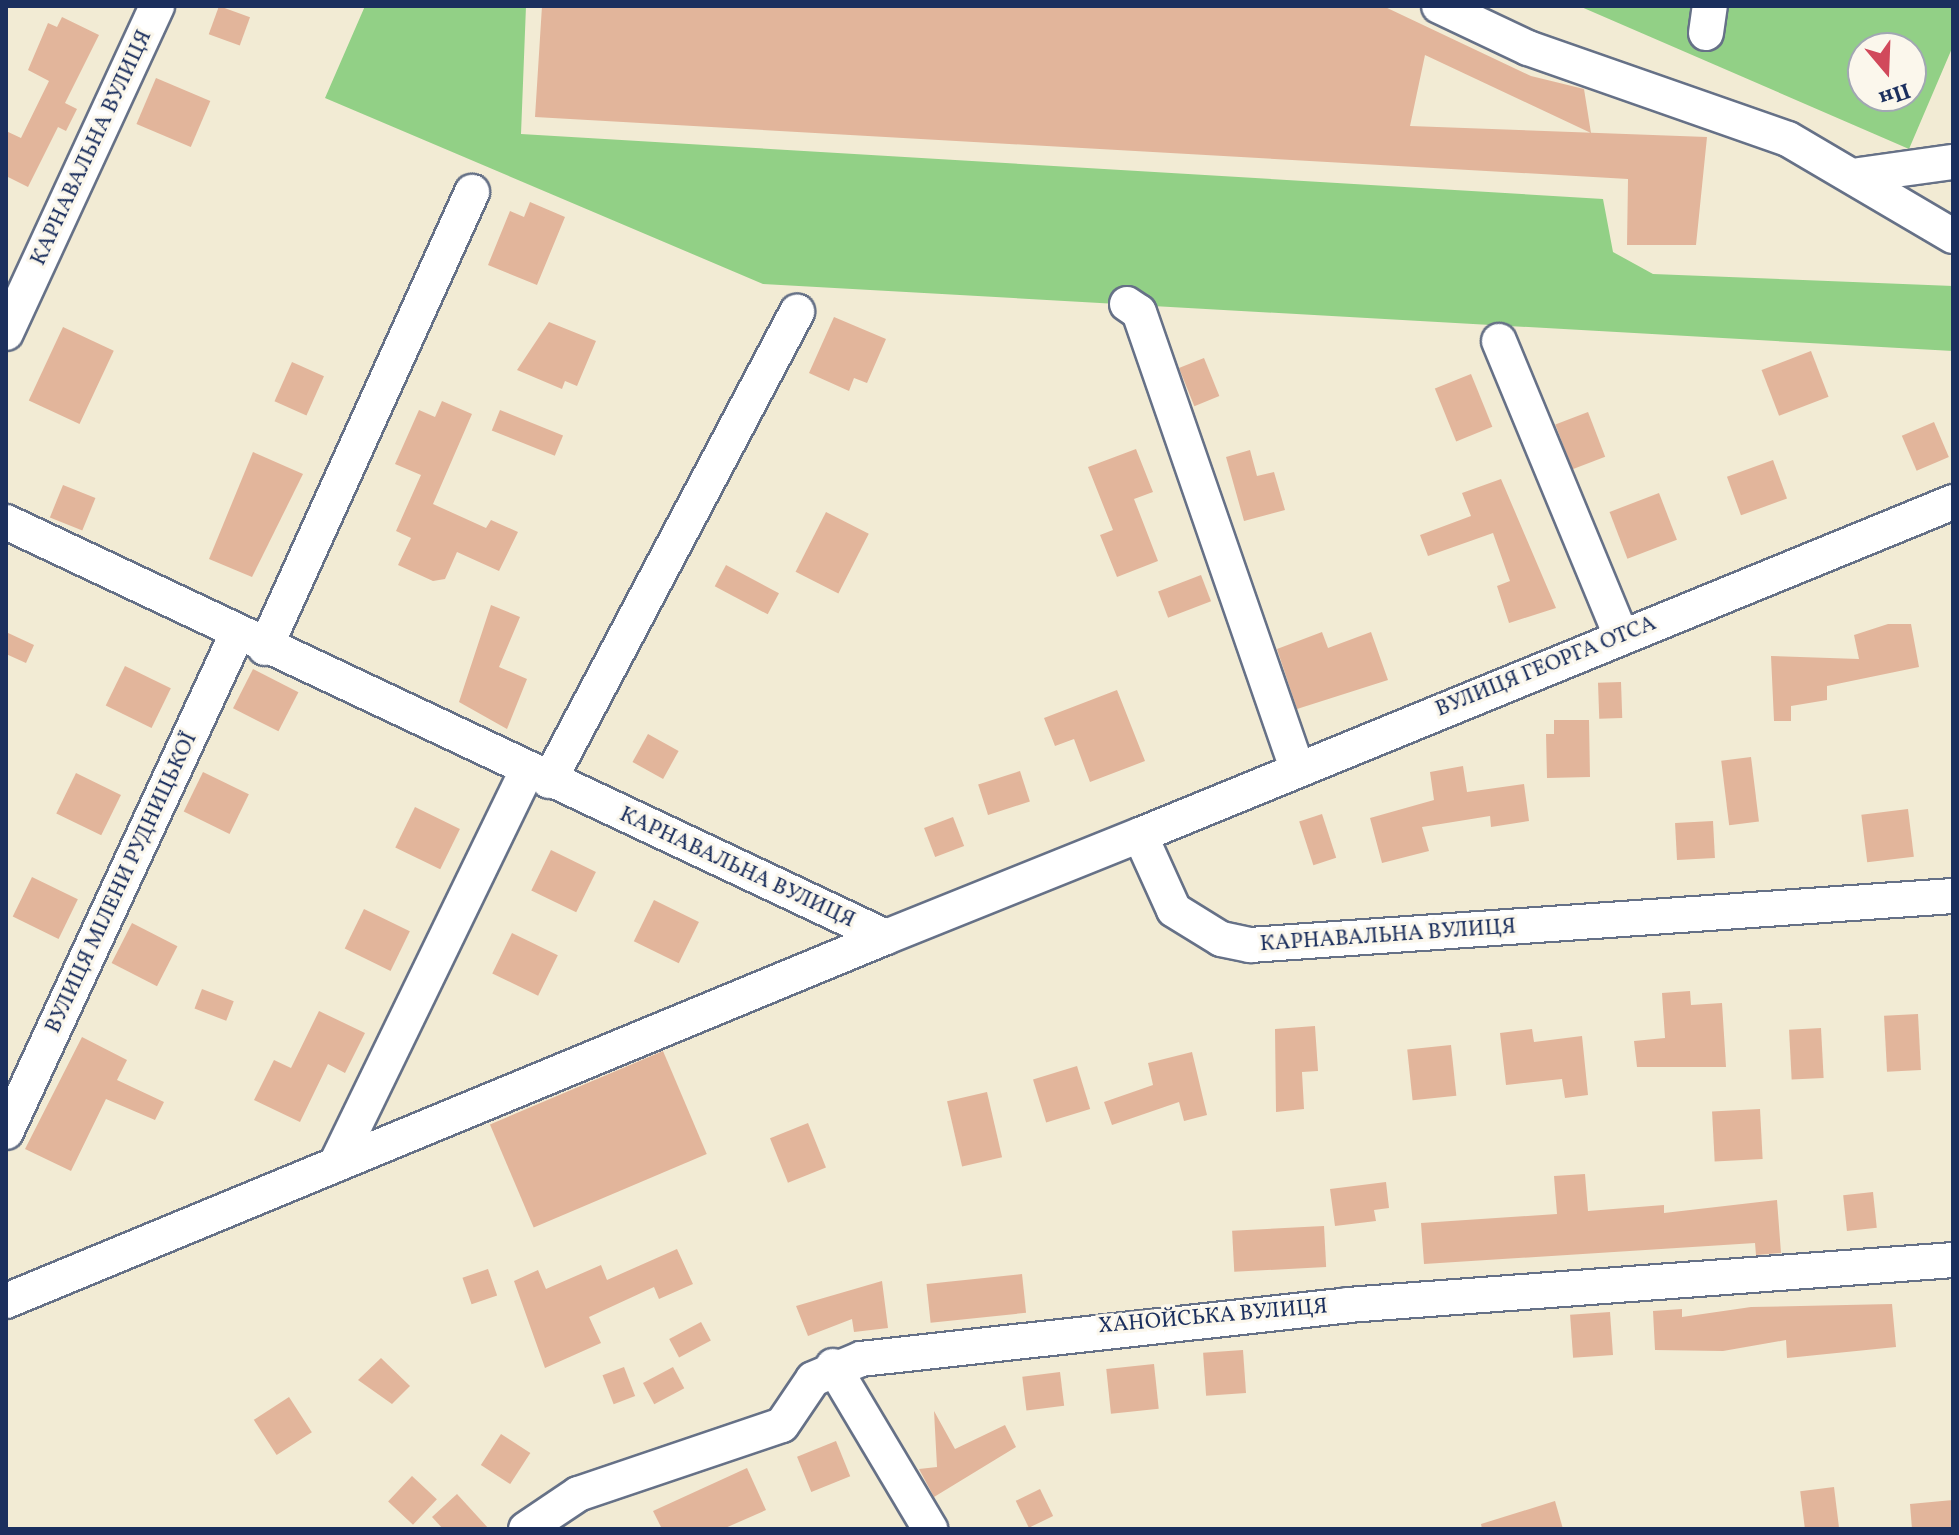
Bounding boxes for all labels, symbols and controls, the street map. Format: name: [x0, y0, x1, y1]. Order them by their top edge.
street label: КАРНАВАЛЬНА ВУЛИЦЯ: [26, 26, 158, 270]
north arrow: [1847, 32, 1927, 112]
text: Пн: [1875, 74, 1914, 113]
street label: ВУЛИЦЯ ГЕОРГА ОТСА: [1432, 611, 1660, 723]
street label: ВУЛИЦЯ МІЛЕНИ РУДНИЦЬКОЇ: [41, 728, 203, 1038]
street label: КАРНАВАЛЬНА ВУЛИЦЯ: [615, 802, 859, 934]
street label: КАРНАВАЛЬНА ВУЛИЦЯ: [1259, 914, 1517, 958]
street label: ХАНОЙСЬКА ВУЛИЦЯ: [1097, 1294, 1329, 1340]

